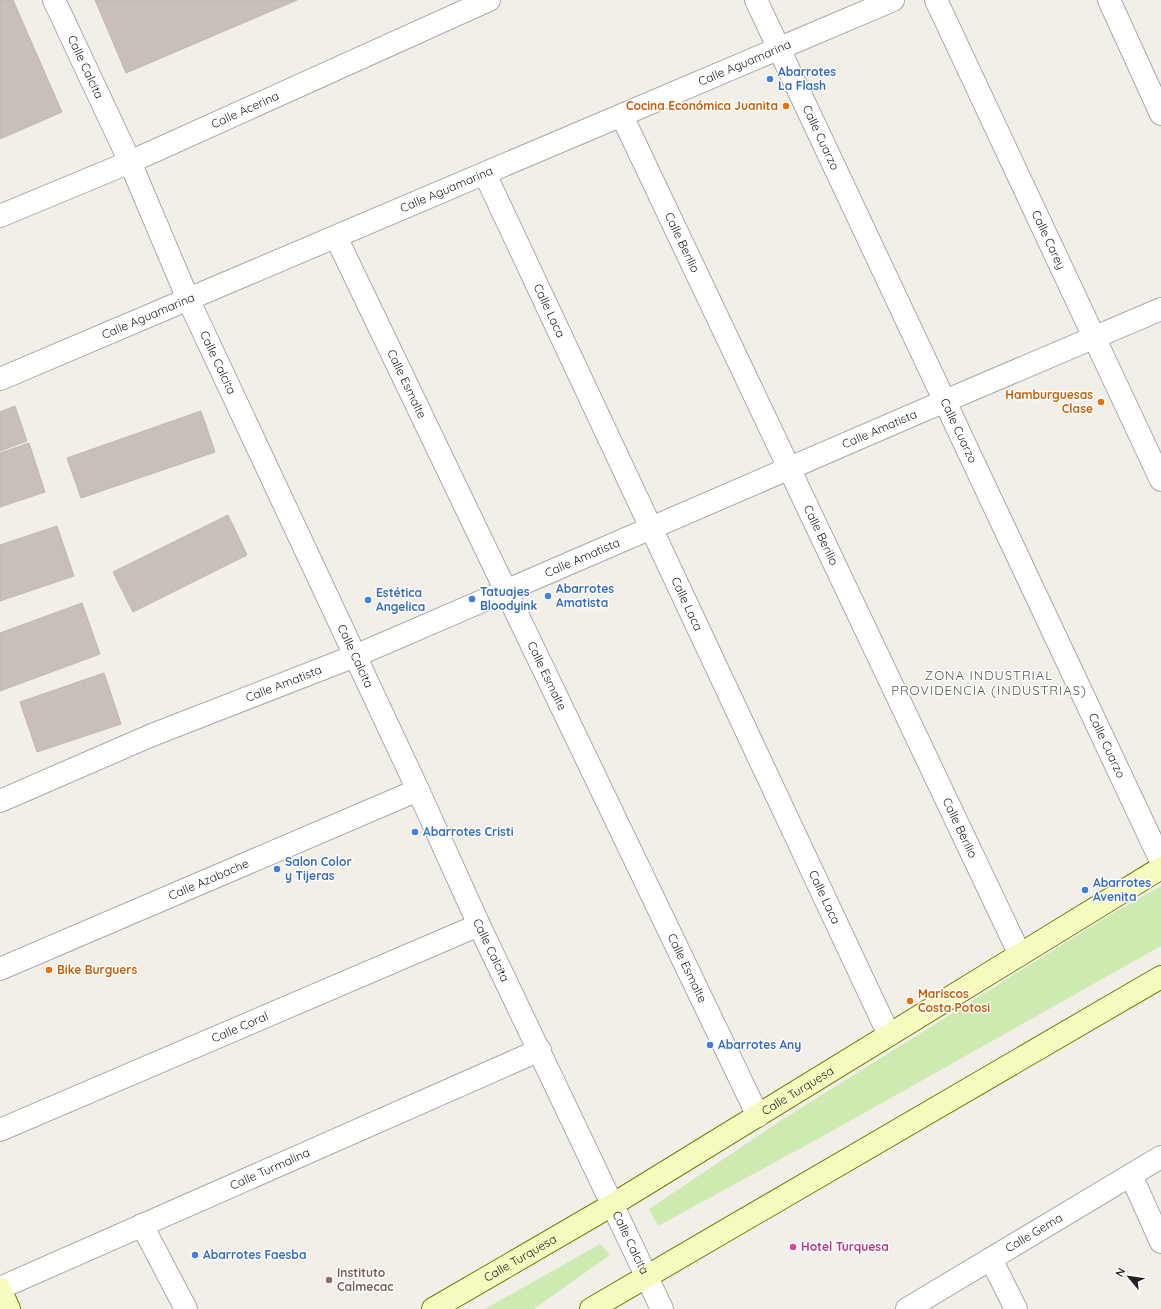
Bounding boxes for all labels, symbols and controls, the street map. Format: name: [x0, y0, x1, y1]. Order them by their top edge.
street label: Calle Calcita: [65, 33, 107, 101]
street label: Calle Aguamarina: [696, 36, 793, 89]
place label: Abarrotes La Flash: [778, 64, 836, 93]
marker: Abarrotes La Flash: [765, 74, 775, 84]
street label: Calle Acerina: [209, 88, 281, 131]
place label: Cocina Económica Juanita: [626, 98, 778, 113]
marker: Cocina Económica Juanita: [781, 101, 791, 111]
street label: Calle Cuarzo: [799, 102, 843, 172]
street label: Calle Aguamarina: [398, 163, 495, 215]
street label: Calle Carey: [1029, 208, 1069, 272]
street label: Calle Berilio: [662, 210, 703, 275]
street label: Calle Laca: [531, 281, 569, 340]
street label: Calle Aguamarina: [99, 289, 197, 342]
street label: Calle Calcita: [197, 328, 240, 397]
street label: Calle Esmalte: [384, 347, 430, 421]
place label: Hamburguesas Clase: [1005, 387, 1093, 416]
street label: Calle Cuarzo: [937, 396, 981, 465]
marker: Hamburguesas Clase: [1096, 397, 1106, 407]
street label: Calle Amatista: [840, 406, 919, 452]
street label: Calle Berilio: [801, 502, 842, 568]
street label: Calle Amatista: [542, 535, 622, 580]
street label: Calle Laca: [668, 574, 706, 633]
place label: Abarrotes Amatista: [556, 581, 614, 610]
place label: Tatuajes Bloodyink: [480, 584, 537, 613]
place label: Estética Angelica: [376, 585, 425, 614]
marker: Abarrotes Amatista: [543, 591, 553, 601]
marker: Tatuajes Bloodyink: [467, 594, 477, 604]
marker: Estética Angelica: [363, 595, 373, 605]
street label: Calle Calcita: [334, 622, 377, 690]
street label: Calle Esmalte: [524, 639, 570, 713]
street label: Calle Amatista: [243, 662, 324, 705]
district label: ZONA INDUSTRIAL PROVIDENCIA (INDUSTRIAS): [891, 667, 1087, 698]
street label: Calle Cuarzo: [1085, 711, 1129, 780]
street label: Calle Berilio: [939, 795, 981, 860]
place label: Abarrotes Cristi: [423, 824, 514, 839]
marker: Abarrotes Cristi: [410, 827, 420, 837]
place label: Salon Color y Tijeras: [285, 854, 352, 883]
street label: Calle Azabache: [166, 855, 251, 903]
marker: Salon Color y Tijeras: [272, 864, 282, 874]
street label: Calle Laca: [806, 868, 844, 926]
place label: Abarrotes Avenita: [1093, 875, 1151, 904]
marker: Abarrotes Avenita: [1080, 885, 1090, 895]
street label: Calle Calcita: [470, 916, 513, 984]
street label: Calle Esmalte: [664, 931, 710, 1005]
place label: Bike Burguers: [57, 962, 138, 977]
marker: Bike Burguers: [44, 965, 54, 975]
place label: Mariscos Costa Potosi: [918, 986, 990, 1015]
marker: Mariscos Costa Potosi: [905, 996, 915, 1006]
street label: Calle Coral: [209, 1008, 270, 1046]
place label: Abarrotes Any: [718, 1037, 801, 1052]
marker: Abarrotes Any: [705, 1040, 715, 1050]
street label: Calle Turquesa: [759, 1063, 836, 1118]
street label: Calle Turmalina: [228, 1144, 312, 1193]
street label: Calle Calcita: [609, 1208, 652, 1277]
street label: Calle Gema: [1002, 1210, 1065, 1255]
street label: Calle Turquesa: [481, 1231, 559, 1285]
place label: Hotel Turquesa: [801, 1239, 889, 1254]
marker: Hotel Turquesa: [788, 1242, 798, 1252]
place label: Abarrotes Faesba: [203, 1247, 306, 1262]
marker: Abarrotes Faesba: [190, 1250, 200, 1260]
north arrow: [1109, 1257, 1149, 1297]
place label: Instituto Calmecac: [337, 1265, 393, 1294]
text: N: [1112, 1265, 1128, 1279]
marker: Instituto Calmecac: [324, 1275, 334, 1285]

